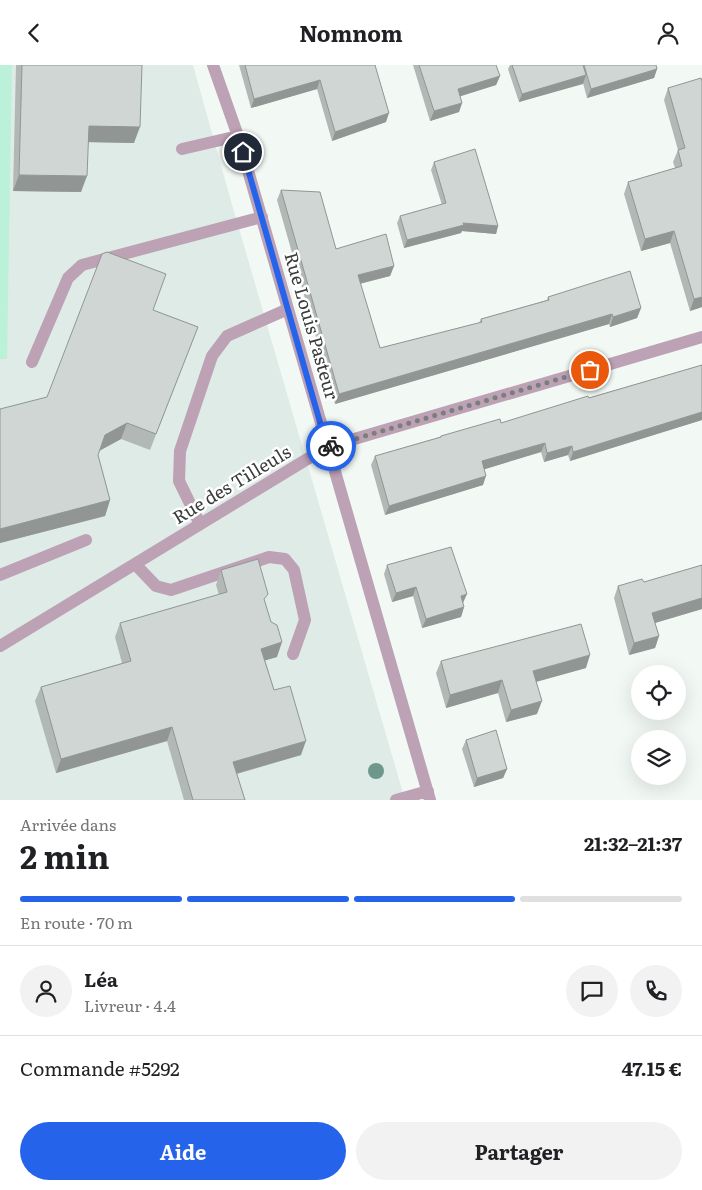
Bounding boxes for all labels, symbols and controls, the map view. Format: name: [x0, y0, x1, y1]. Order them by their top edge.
text: Nomnom: [299, 16, 403, 49]
icon: back: [20, 19, 48, 47]
icon: person: [654, 19, 682, 47]
pin: [222, 131, 264, 173]
icon: home: [229, 138, 257, 166]
street label: Rue Louis Pasteur: [278, 249, 347, 403]
pin: [569, 349, 611, 391]
icon: bag: [576, 356, 604, 384]
courier: [306, 421, 356, 471]
icon: bike: [317, 432, 345, 460]
street label: Rue des Tilleuls: [167, 438, 296, 530]
map controls: [631, 665, 686, 785]
button: locate: [631, 665, 686, 720]
button: layers: [631, 730, 686, 785]
text: Arrivée dans: [20, 812, 116, 836]
text: 21:32–21:37: [584, 829, 682, 857]
text: 2 min: [20, 831, 109, 879]
text: En route · 70 m: [20, 910, 133, 934]
button: person: [20, 965, 72, 1017]
text: Léa: [84, 965, 118, 993]
button: chat: [566, 965, 618, 1017]
button: phone: [630, 965, 682, 1017]
text: Livreur · 4.4: [84, 993, 176, 1017]
text: Commande #5292: [20, 1054, 180, 1082]
text: 47.15 €: [621, 1054, 682, 1082]
button: Aide: [20, 1122, 346, 1180]
button: Partager: [356, 1122, 682, 1180]

